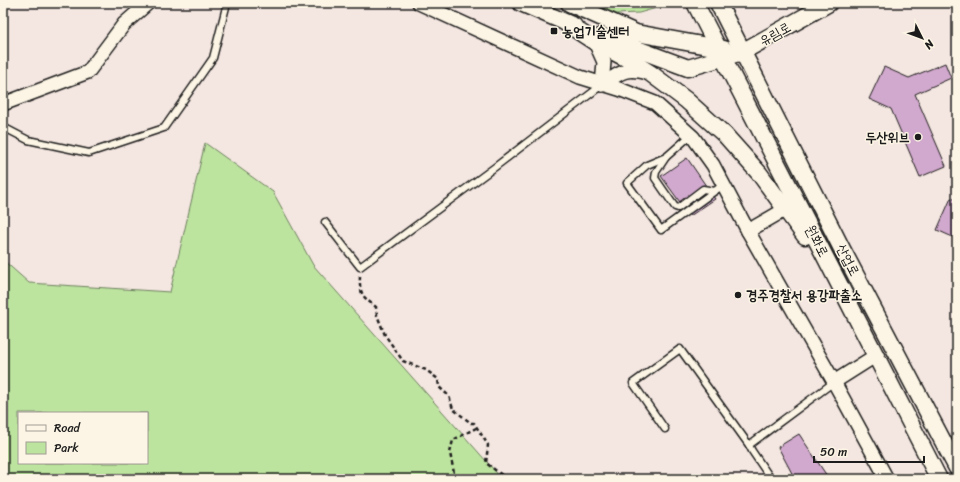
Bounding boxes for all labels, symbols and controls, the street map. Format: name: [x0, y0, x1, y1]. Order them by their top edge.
street label: 유림로: [754, 15, 796, 53]
north arrow: [902, 18, 942, 58]
place label: 농업기술센터: [562, 19, 630, 44]
marker: 농업기술센터: [549, 26, 559, 36]
text: N: [919, 34, 939, 54]
place label: 두산위브: [865, 125, 910, 150]
marker: 두산위브: [913, 132, 923, 142]
street label: 원화로: [798, 220, 836, 262]
street label: 산업로: [829, 239, 867, 281]
place label: 경주경찰서 용강파출소: [746, 283, 862, 308]
marker: 경주경찰서 용강파출소: [733, 290, 743, 300]
legend: [18, 412, 148, 464]
text: Road: [54, 417, 81, 439]
text: Park: [54, 437, 79, 459]
scale bar: [814, 438, 924, 464]
text: 50 m: [820, 441, 847, 463]

